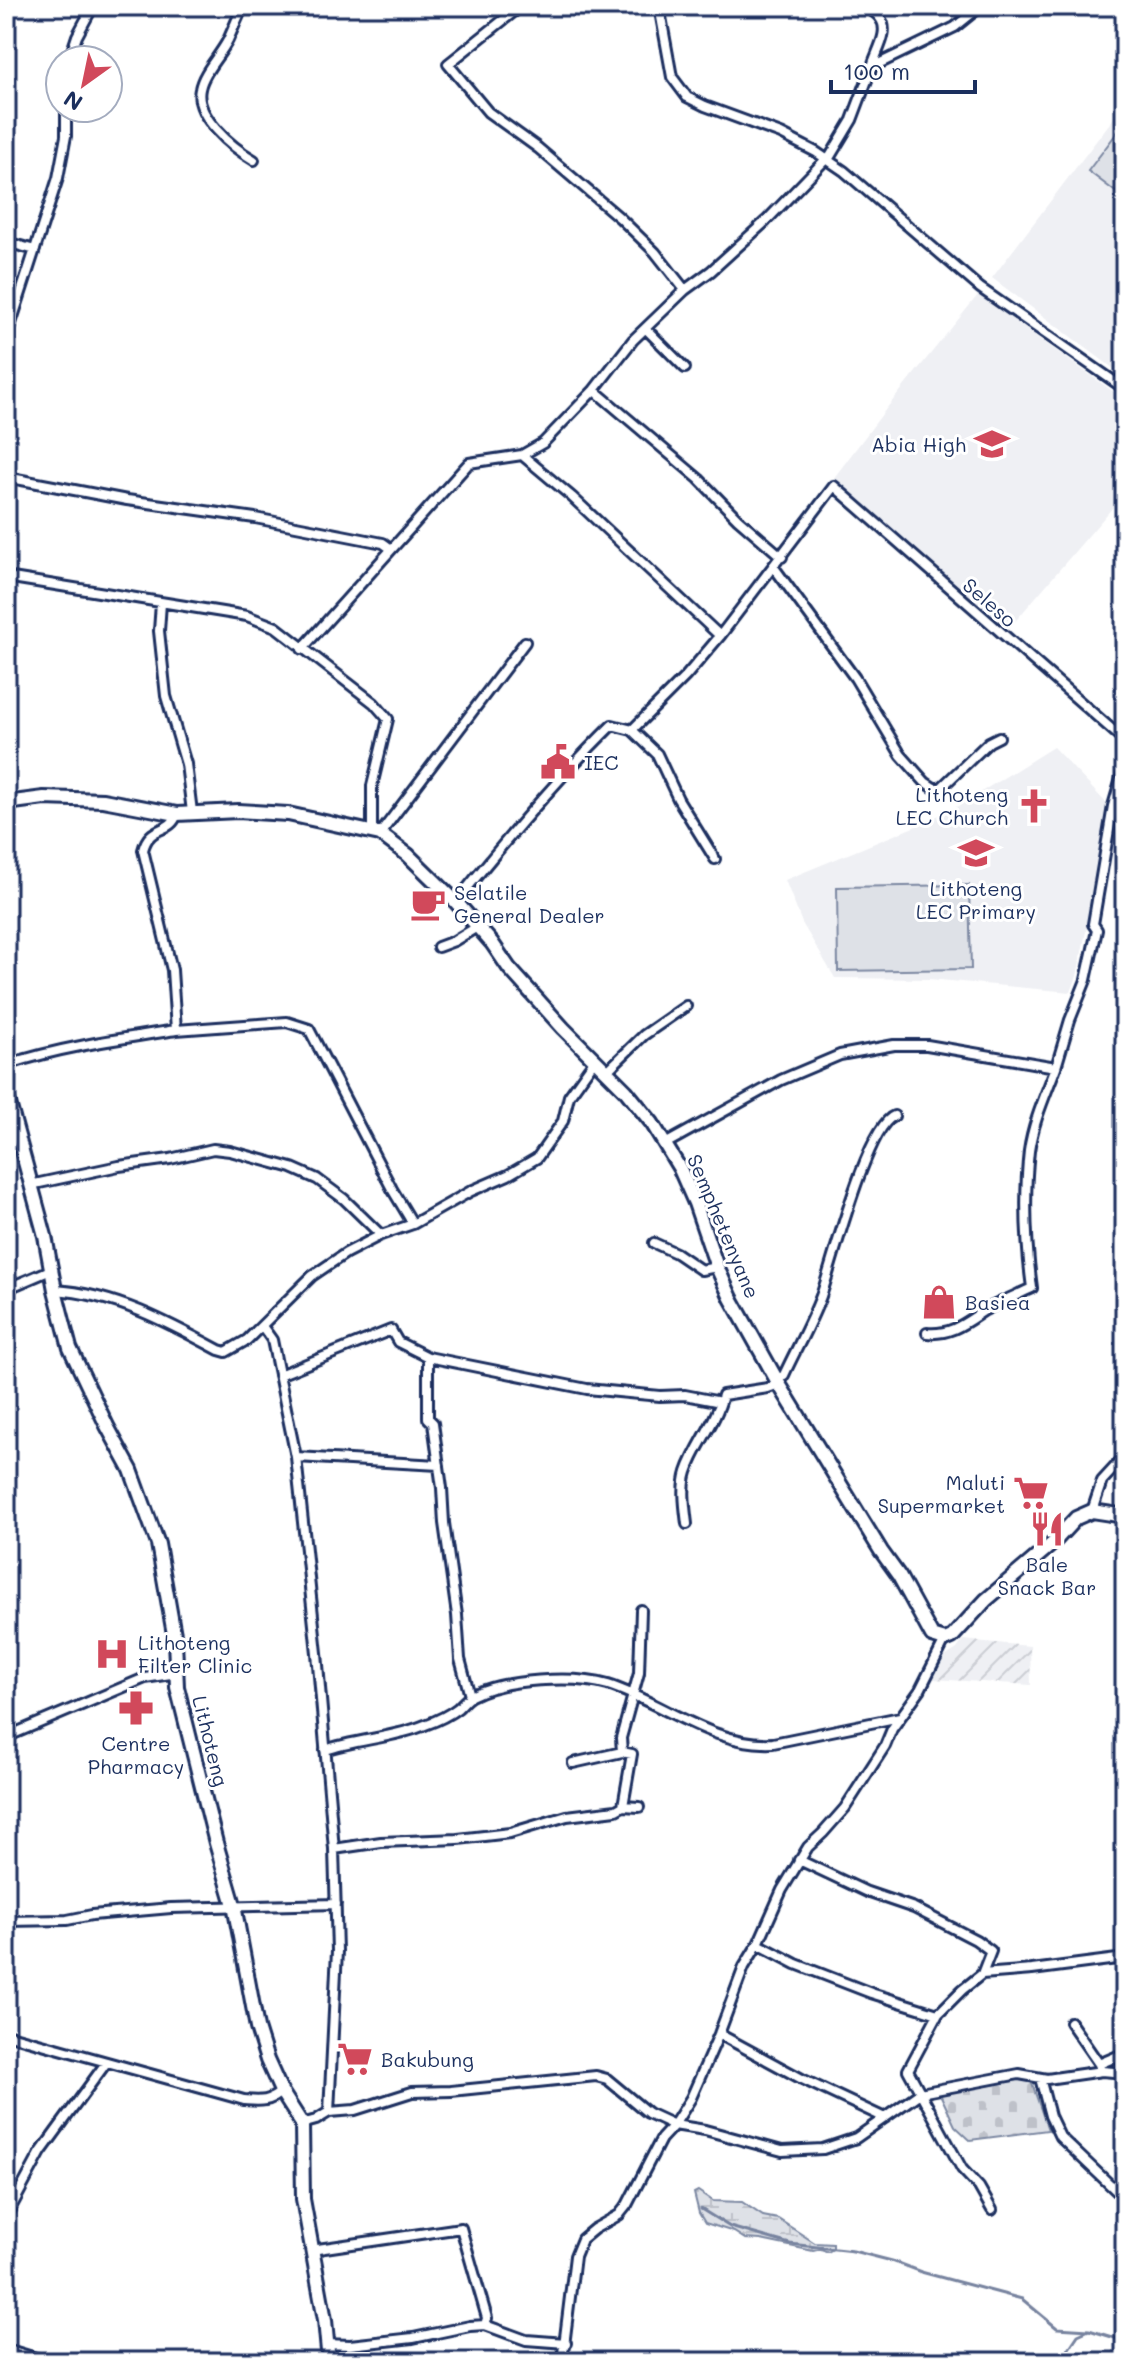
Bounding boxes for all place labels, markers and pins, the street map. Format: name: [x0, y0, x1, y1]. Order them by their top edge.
school or university icon: Abia High: [973, 425, 1011, 463]
place label: Abia High: [871, 431, 966, 457]
public building icon: IEC: [539, 743, 577, 781]
place label: IEC: [584, 749, 619, 775]
place label: Lithoteng LEC Church: [896, 781, 1008, 830]
church icon: Lithoteng LEC Church: [1015, 787, 1053, 825]
school or university icon: Lithoteng LEC Primary: [957, 834, 995, 872]
place label: Lithoteng LEC Primary: [916, 875, 1036, 924]
place label: Selatile General Dealer: [454, 879, 605, 928]
cafe icon: Selatile General Dealer: [409, 885, 447, 923]
shop icon: Basiea: [920, 1283, 958, 1321]
place label: Basiea: [965, 1289, 1031, 1315]
place label: Maluti Supermarket: [878, 1469, 1005, 1518]
supermarket icon: Maluti Supermarket: [1012, 1474, 1050, 1512]
restaurant icon: Bale Snack Bar: [1028, 1510, 1066, 1548]
place label: Bale Snack Bar: [998, 1551, 1096, 1600]
place label: Lithoteng Filter Clinic: [138, 1629, 252, 1678]
hospital icon: Lithoteng Filter Clinic: [93, 1635, 131, 1673]
pharmacy icon: Centre Pharmacy: [117, 1689, 155, 1727]
place label: Centre Pharmacy: [88, 1730, 184, 1779]
supermarket icon: Bakubung: [336, 2040, 374, 2078]
place label: Bakubung: [381, 2046, 474, 2072]

